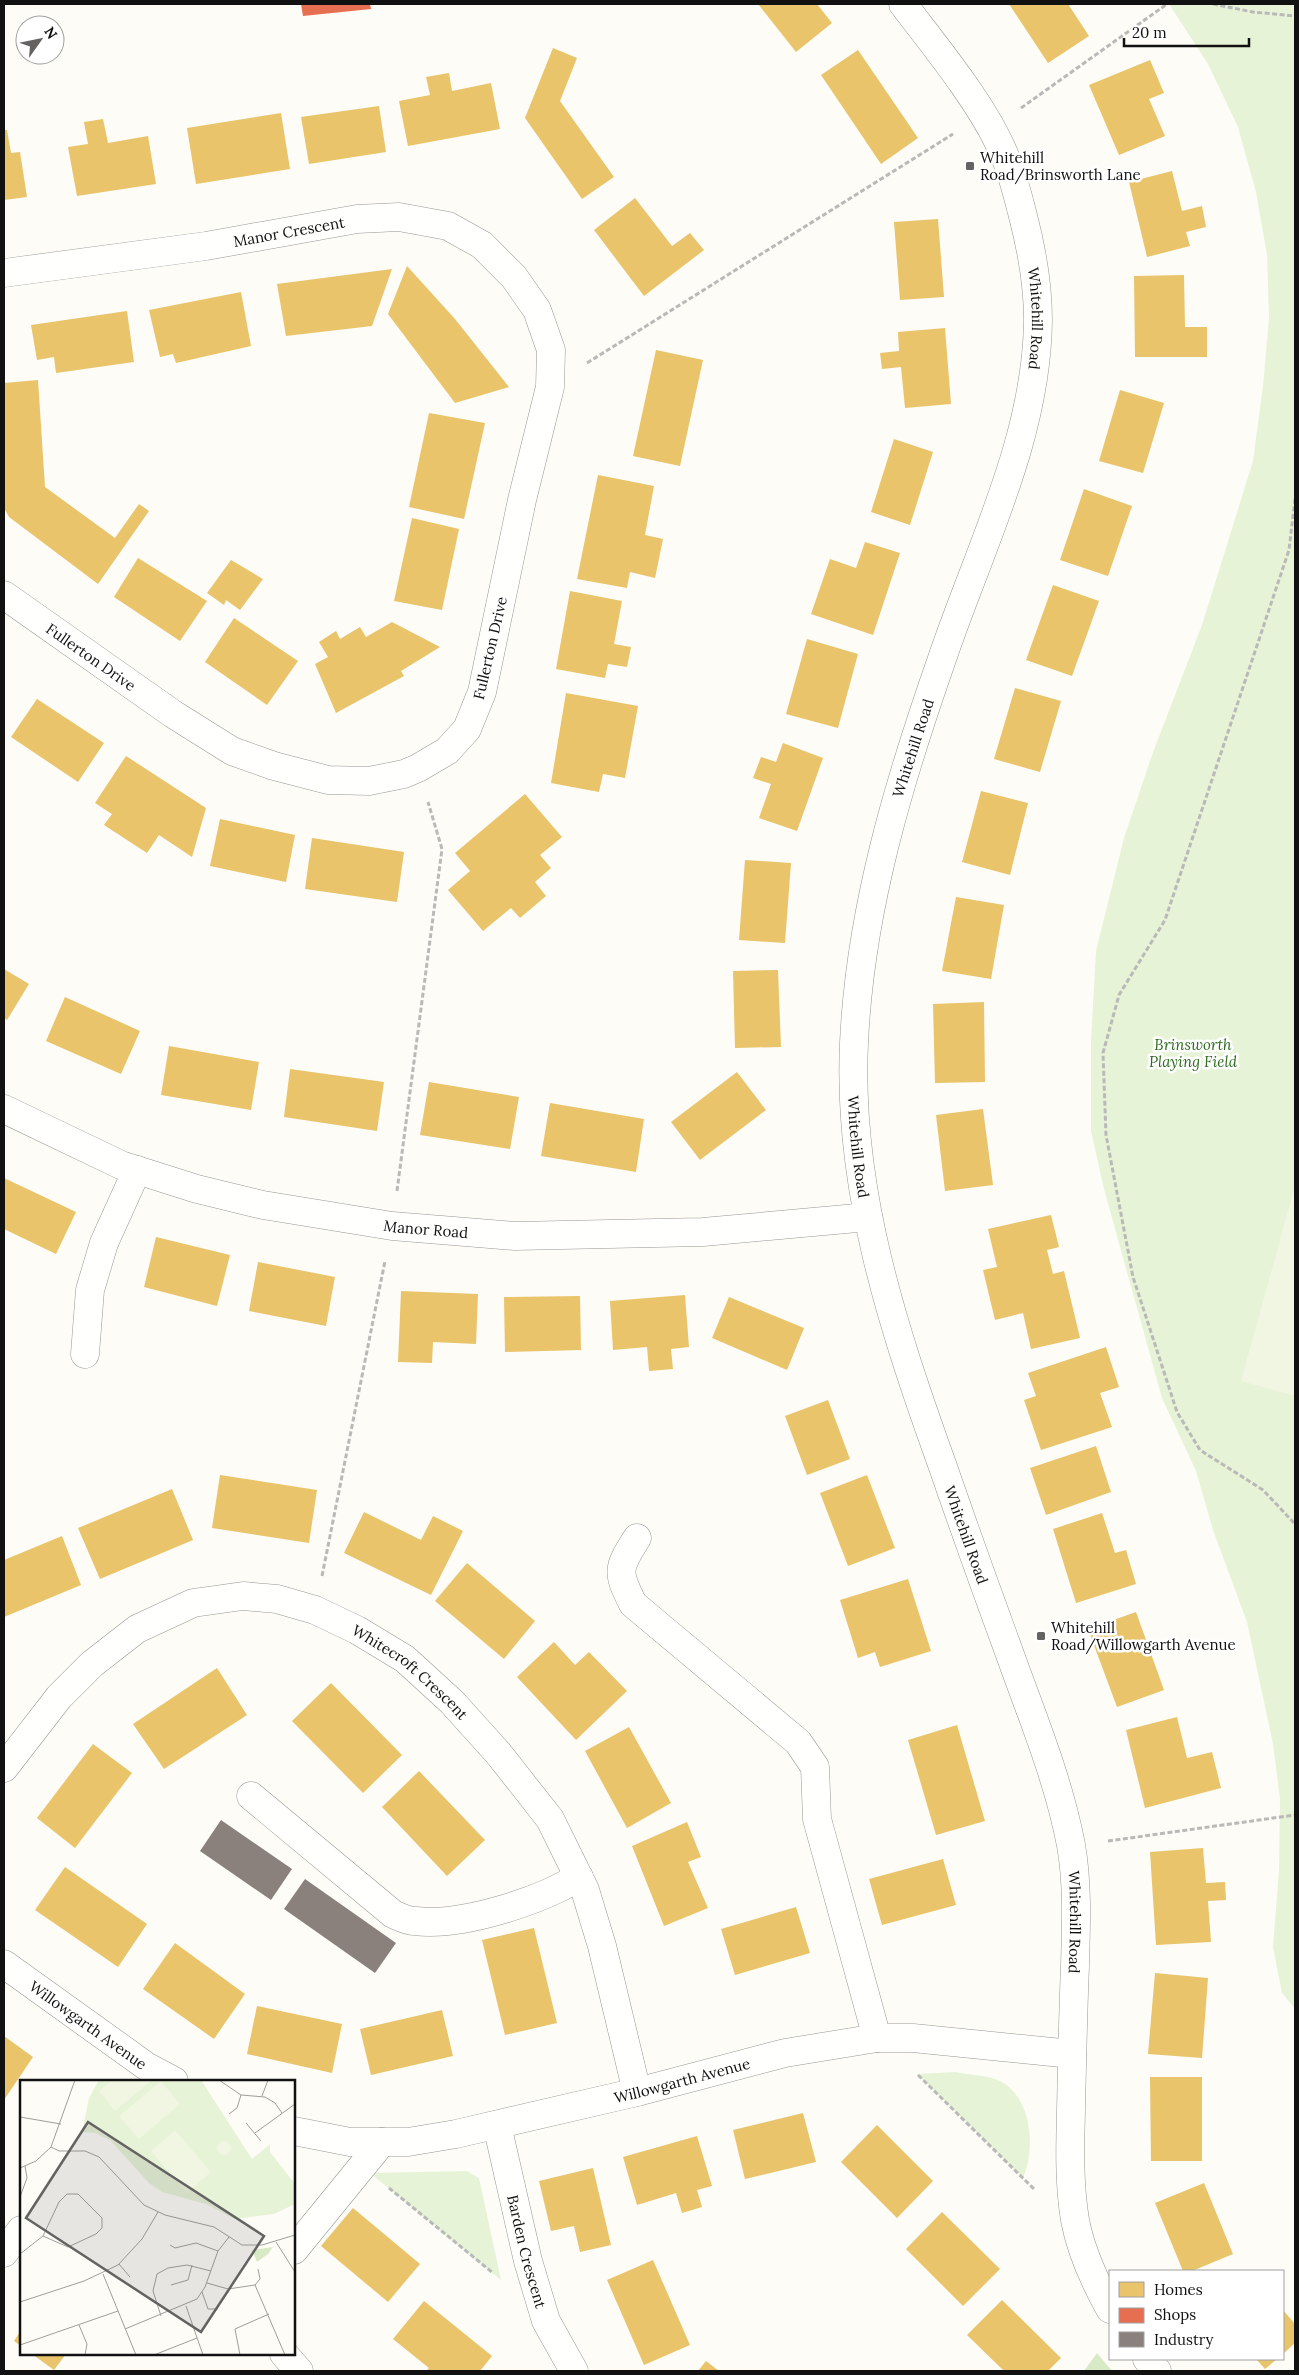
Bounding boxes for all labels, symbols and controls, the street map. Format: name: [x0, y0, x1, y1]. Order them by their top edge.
north arrow: [15, 15, 65, 65]
scale bar: [1124, 15, 1249, 47]
text: N: [40, 23, 61, 43]
text: 20 m: [1132, 23, 1167, 42]
place label: Whitehill Road/Brinsworth Lane: [980, 148, 1141, 185]
marker: Whitehill Road/Brinsworth Lane: [964, 160, 976, 172]
street label: Manor Crescent: [232, 212, 346, 250]
street label: Whitehill Road: [1024, 266, 1048, 371]
street label: Fullerton Drive: [469, 595, 511, 701]
street label: Fullerton Drive: [43, 619, 139, 695]
street label: Whitehill Road: [888, 696, 938, 800]
park label: Brinsworth Playing Field: [1149, 1035, 1238, 1071]
street label: Whitehill Road: [844, 1095, 874, 1199]
street label: Manor Road: [382, 1215, 469, 1242]
street label: Whitehill Road: [941, 1483, 993, 1586]
place label: Whitehill Road/Willowgarth Avenue: [1051, 1618, 1236, 1655]
street label: Whitecroft Crescent: [349, 1620, 473, 1723]
marker: Whitehill Road/Willowgarth Avenue: [1035, 1630, 1047, 1642]
street label: Whitehill Road: [1065, 1870, 1086, 1974]
street label: Willowgarth Avenue: [26, 1976, 151, 2073]
street label: Willowgarth Avenue: [612, 2053, 752, 2107]
inset map: [20, 2080, 295, 2355]
street label: Barden Crescent: [504, 2193, 551, 2311]
legend: [1109, 2270, 1284, 2360]
text: Homes: [1154, 2280, 1203, 2299]
text: Shops: [1154, 2305, 1196, 2324]
text: Industry: [1154, 2330, 1213, 2349]

